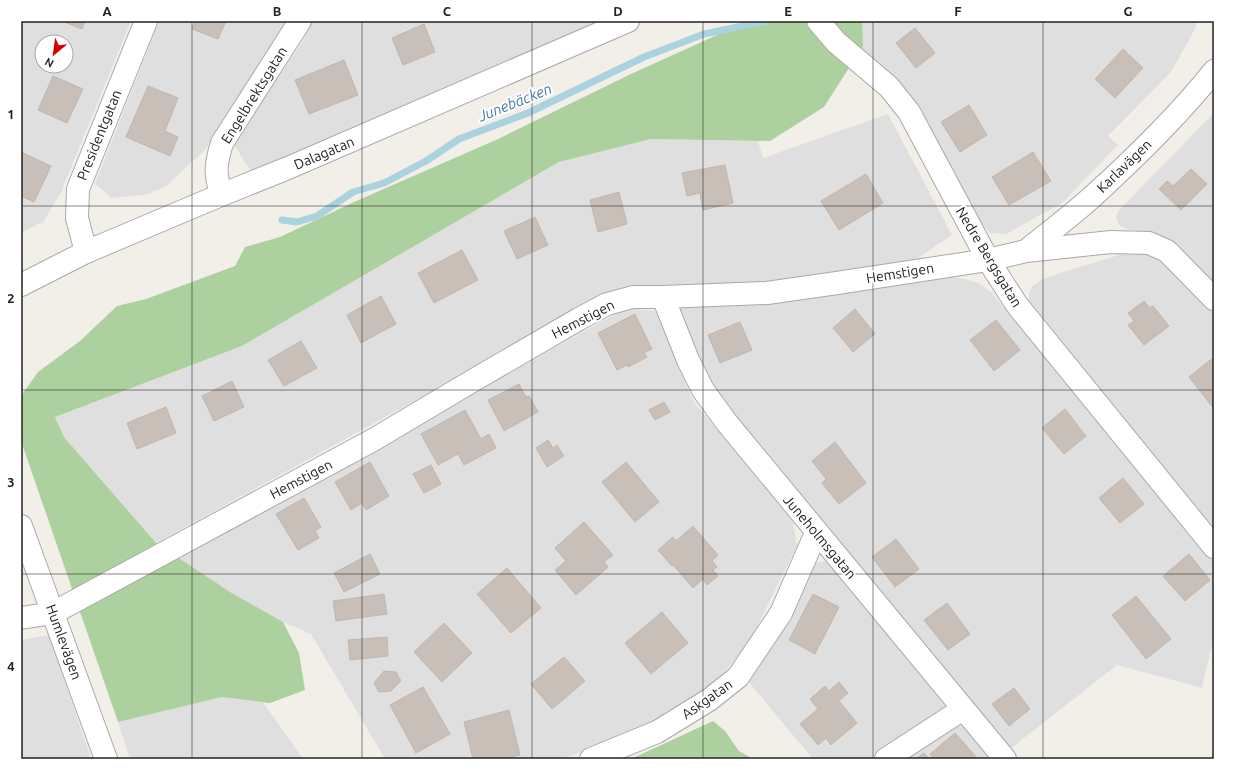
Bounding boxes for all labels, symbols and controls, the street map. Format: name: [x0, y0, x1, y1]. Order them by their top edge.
text: A: [102, 4, 112, 18]
text: B: [273, 4, 282, 18]
text: C: [443, 4, 452, 18]
text: D: [613, 4, 623, 18]
text: E: [784, 4, 792, 18]
text: F: [954, 4, 962, 18]
text: G: [1124, 4, 1133, 18]
north arrow: [34, 34, 74, 74]
street label: Engelbrektsgatan: [218, 44, 290, 146]
text: N: [43, 56, 56, 70]
water label: Junebäcken: [475, 80, 554, 125]
street label: Presidentgatan: [74, 87, 124, 183]
text: 1: [7, 107, 15, 121]
street label: Dalagatan: [291, 133, 357, 173]
street label: Karlavägen: [1093, 136, 1155, 196]
street label: Nedre Bergsgatan: [953, 204, 1025, 310]
street label: Hemstigen: [865, 260, 935, 286]
text: 2: [7, 291, 15, 305]
street label: Hemstigen: [549, 296, 617, 342]
street label: Hemstigen: [267, 456, 335, 502]
text: 3: [7, 475, 15, 489]
street label: Juneholmsgatan: [780, 492, 860, 582]
street label: Humlevägen: [43, 602, 85, 682]
text: 4: [7, 659, 15, 673]
street label: Askgatan: [679, 676, 735, 722]

